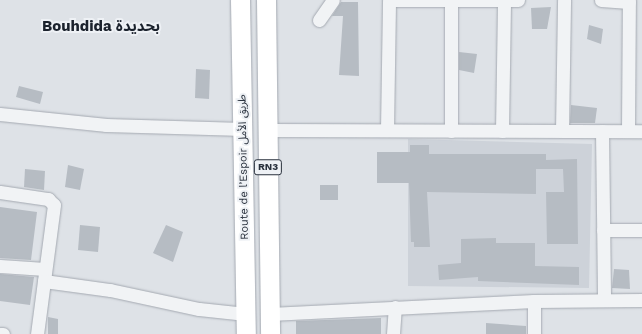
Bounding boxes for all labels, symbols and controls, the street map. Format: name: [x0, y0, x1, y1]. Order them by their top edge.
district label: Bouhdida بحديدة: [42, 18, 160, 36]
street label: Route de l’Espoir طريق الأمل: [236, 94, 252, 240]
road number: RN3: [253, 159, 283, 175]

